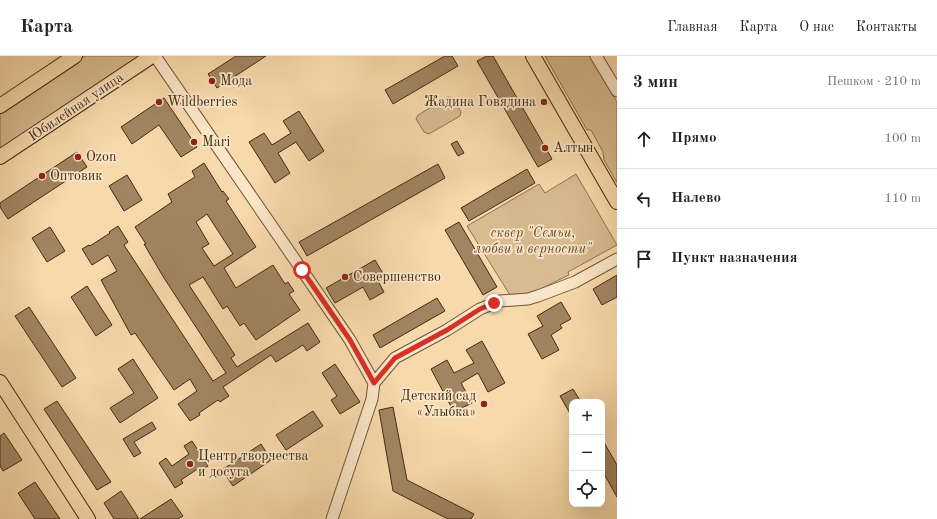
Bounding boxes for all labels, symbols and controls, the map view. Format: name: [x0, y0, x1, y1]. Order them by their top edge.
text: Карта: [20, 18, 73, 37]
text: Главная: [667, 20, 717, 34]
text: Карта: [739, 20, 777, 34]
text: О нас: [799, 20, 834, 34]
text: Контакты: [856, 20, 917, 34]
street label: Юбилейная улица: [26, 70, 126, 144]
place label: Мода: [220, 74, 252, 88]
text: 3 мин: [633, 74, 678, 91]
text: Пешком · 210 m: [827, 75, 921, 88]
marker: Мода: [207, 76, 217, 86]
place label: Wildberries: [167, 95, 238, 109]
place label: Жадина Говядина: [424, 95, 536, 109]
marker: Wildberries: [154, 97, 164, 107]
marker: Жадина Говядина: [539, 97, 549, 107]
icon: ahead: [633, 128, 655, 150]
text: Прямо: [671, 131, 717, 146]
text: 100 m: [884, 132, 921, 145]
place label: Mari: [202, 135, 230, 149]
marker: Mari: [189, 137, 199, 147]
place label: Алтын: [553, 141, 594, 155]
marker: Алтын: [540, 143, 550, 153]
place label: Ozon: [86, 150, 117, 164]
marker: Ozon: [73, 152, 83, 162]
place label: Оптовик: [50, 169, 102, 183]
marker: Оптовик: [37, 171, 47, 181]
icon: left: [633, 188, 655, 210]
text: Налево: [671, 191, 721, 206]
text: 110 m: [884, 192, 921, 205]
park label: сквер "Семьи, любви и верности": [474, 226, 592, 257]
icon: arrive: [633, 248, 655, 270]
text: Пункт назначения: [671, 251, 798, 266]
route start: [293, 261, 311, 279]
place label: Совершенство: [353, 270, 441, 284]
marker: Совершенство: [340, 272, 350, 282]
route end: [485, 294, 503, 312]
place label: Детский сад «Улыбка»: [401, 389, 476, 419]
marker: Детский сад «Улыбка»: [479, 399, 489, 409]
map controls: [569, 399, 605, 507]
button: +: [569, 399, 605, 435]
button: −: [569, 435, 605, 471]
place label: Центр творчества и досуга: [198, 449, 308, 479]
marker: Центр творчества и досуга: [185, 459, 195, 469]
button: locate: [569, 471, 605, 507]

